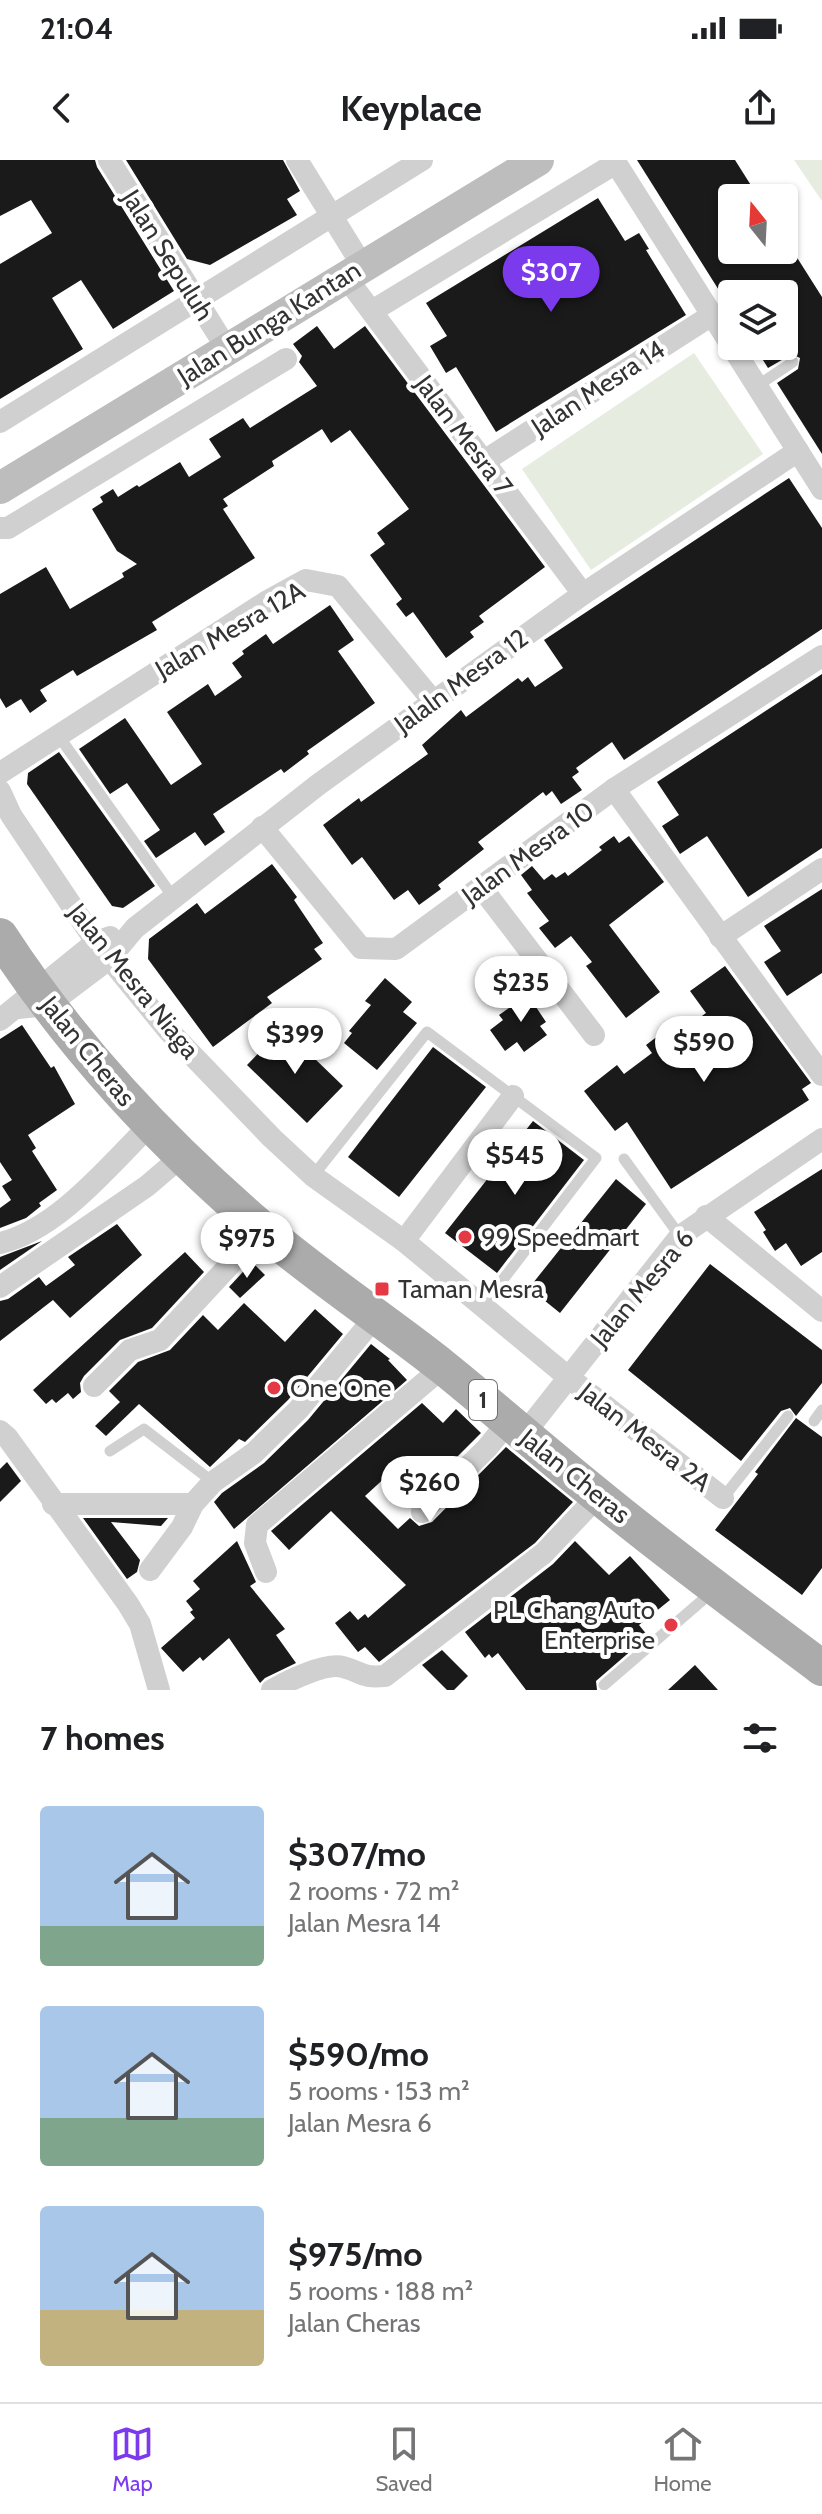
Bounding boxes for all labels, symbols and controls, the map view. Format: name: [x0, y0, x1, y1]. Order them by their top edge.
text: 21:04: [40, 10, 113, 47]
icon: back: [40, 86, 84, 130]
text: Keyplace: [340, 86, 482, 130]
icon: share: [738, 86, 782, 130]
street label: Jalan Sepuluh: [115, 183, 221, 326]
north arrow: [718, 184, 798, 264]
map controls: [718, 184, 798, 360]
pin: $307: [504, 246, 598, 314]
street label: Jalan Bunga Kantan: [171, 254, 367, 393]
text: $307: [521, 256, 581, 288]
button: layers: [718, 280, 798, 360]
street label: Jalan Mesra 14: [524, 333, 671, 444]
street label: Jalan Mesra 7: [408, 368, 520, 501]
street label: Jalan Mesra 12A: [149, 574, 310, 686]
street label: Jalaln Mesra 12: [387, 622, 534, 741]
street label: Jalan Mesra 10: [455, 794, 600, 912]
street label: Jalan Mesra Niaga: [61, 896, 207, 1066]
pin: $235: [474, 956, 568, 1024]
text: $235: [493, 966, 549, 998]
street label: Jalan Cheras: [33, 989, 142, 1113]
pin: $399: [248, 1008, 342, 1076]
pin: $590: [657, 1016, 751, 1084]
text: $399: [266, 1018, 324, 1050]
text: $590: [673, 1026, 735, 1058]
pin: $545: [468, 1129, 562, 1197]
text: $545: [485, 1139, 545, 1171]
pin: $975: [200, 1212, 294, 1280]
place label: 99 Speedmart: [481, 1221, 639, 1253]
text: $975: [219, 1222, 275, 1254]
street label: Jalan Mesra 6: [583, 1223, 700, 1354]
marker: 99 Speedmart: [456, 1228, 474, 1246]
place label: Taman Mesra: [398, 1273, 544, 1305]
marker: Taman Mesra: [373, 1280, 391, 1298]
place label: One One: [290, 1372, 391, 1404]
street label: Jalan Mesra 2A: [572, 1375, 717, 1498]
marker: One One: [265, 1379, 283, 1397]
road number: 1: [469, 1380, 497, 1420]
street label: Jalan Cheras: [513, 1421, 637, 1530]
pin: $260: [383, 1456, 477, 1524]
text: $260: [399, 1466, 461, 1498]
place label: PL Chang Auto Enterprise: [493, 1594, 655, 1656]
marker: PL Chang Auto Enterprise: [662, 1616, 680, 1634]
icon: filters: [738, 1716, 782, 1760]
text: 7 homes: [40, 1717, 165, 1759]
text: $307/mo: [288, 1833, 426, 1875]
icon: home: [104, 1838, 200, 1934]
text: 2 rooms · 72 m²: [288, 1875, 459, 1907]
text: Jalan Mesra 14: [288, 1907, 441, 1939]
text: $590/mo: [288, 2033, 429, 2075]
icon: home: [104, 2038, 200, 2134]
text: 5 rooms · 153 m²: [288, 2075, 470, 2107]
text: Jalan Mesra 6: [288, 2107, 432, 2139]
text: $975/mo: [288, 2233, 423, 2275]
icon: home: [104, 2238, 200, 2334]
text: 5 rooms · 188 m²: [288, 2275, 473, 2307]
text: Jalan Cheras: [288, 2307, 421, 2339]
tab: Map: [110, 2422, 154, 2497]
tab: Saved: [375, 2422, 433, 2497]
tab: Home: [654, 2422, 711, 2497]

